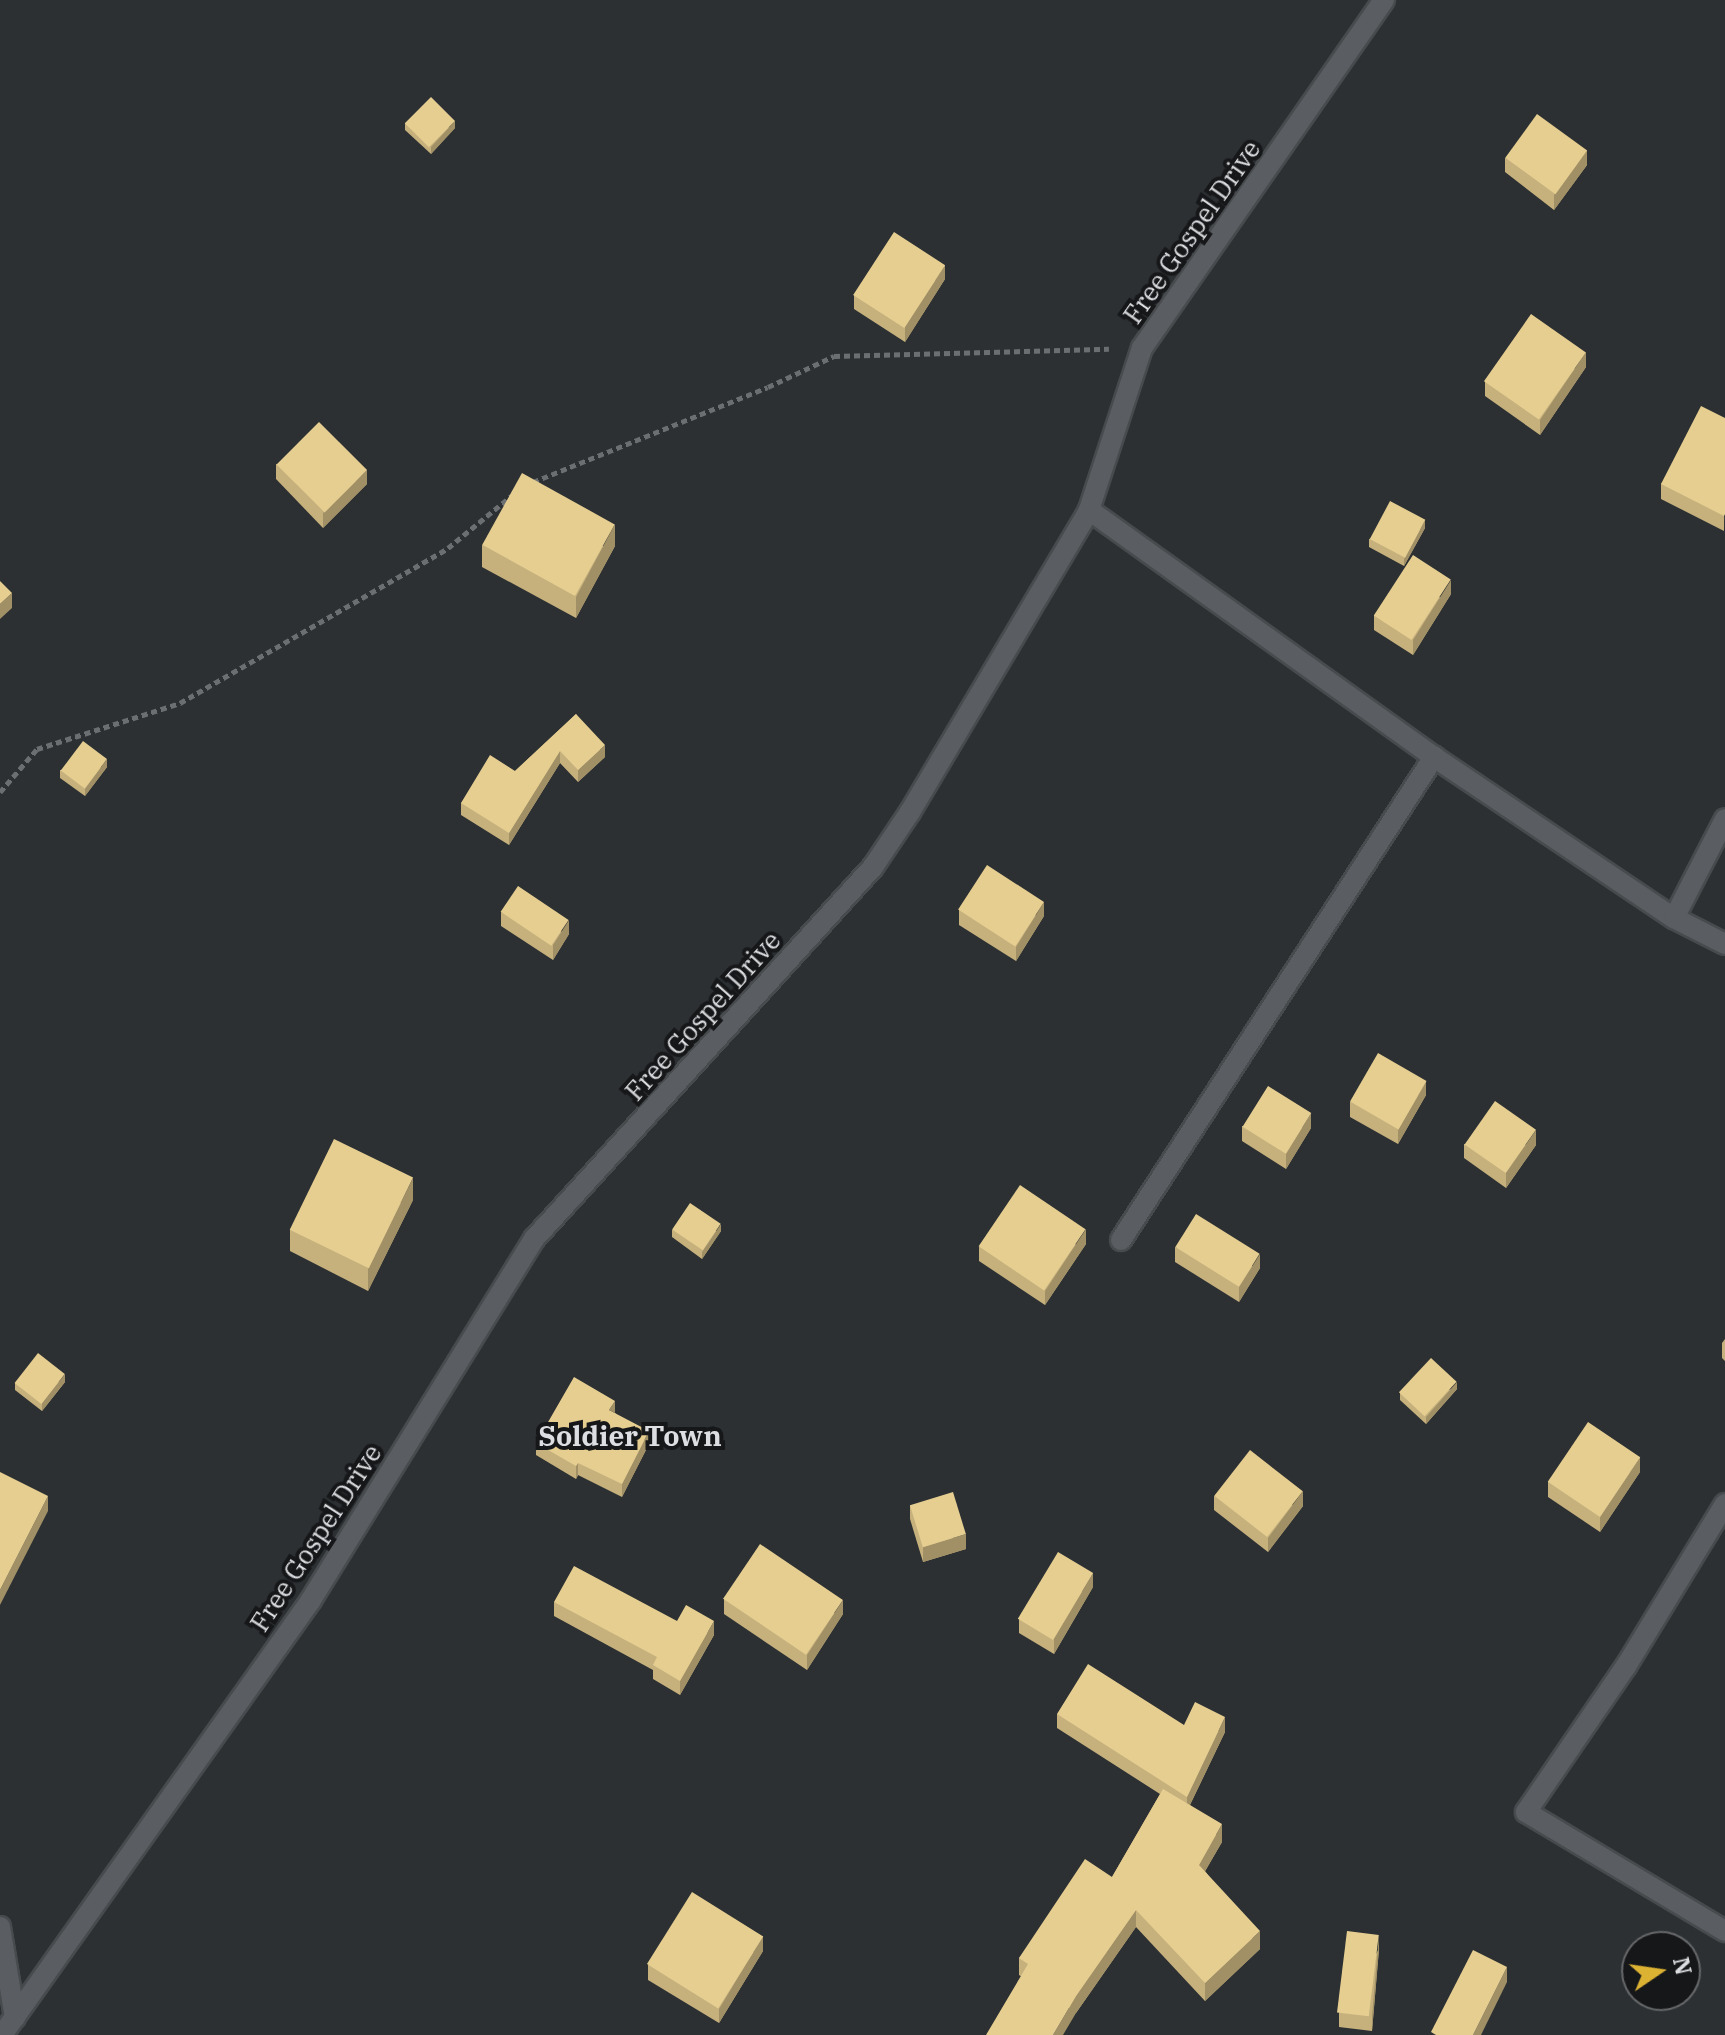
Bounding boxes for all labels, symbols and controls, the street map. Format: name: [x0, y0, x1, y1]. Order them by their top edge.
street label: Free Gospel Drive: [1117, 134, 1267, 330]
street label: Free Gospel Drive: [619, 925, 787, 1107]
district label: Soldier Town: [538, 1419, 722, 1453]
street label: Free Gospel Drive: [244, 1439, 388, 1637]
north arrow: [1621, 1931, 1701, 2011]
text: N: [1667, 1954, 1699, 1978]

